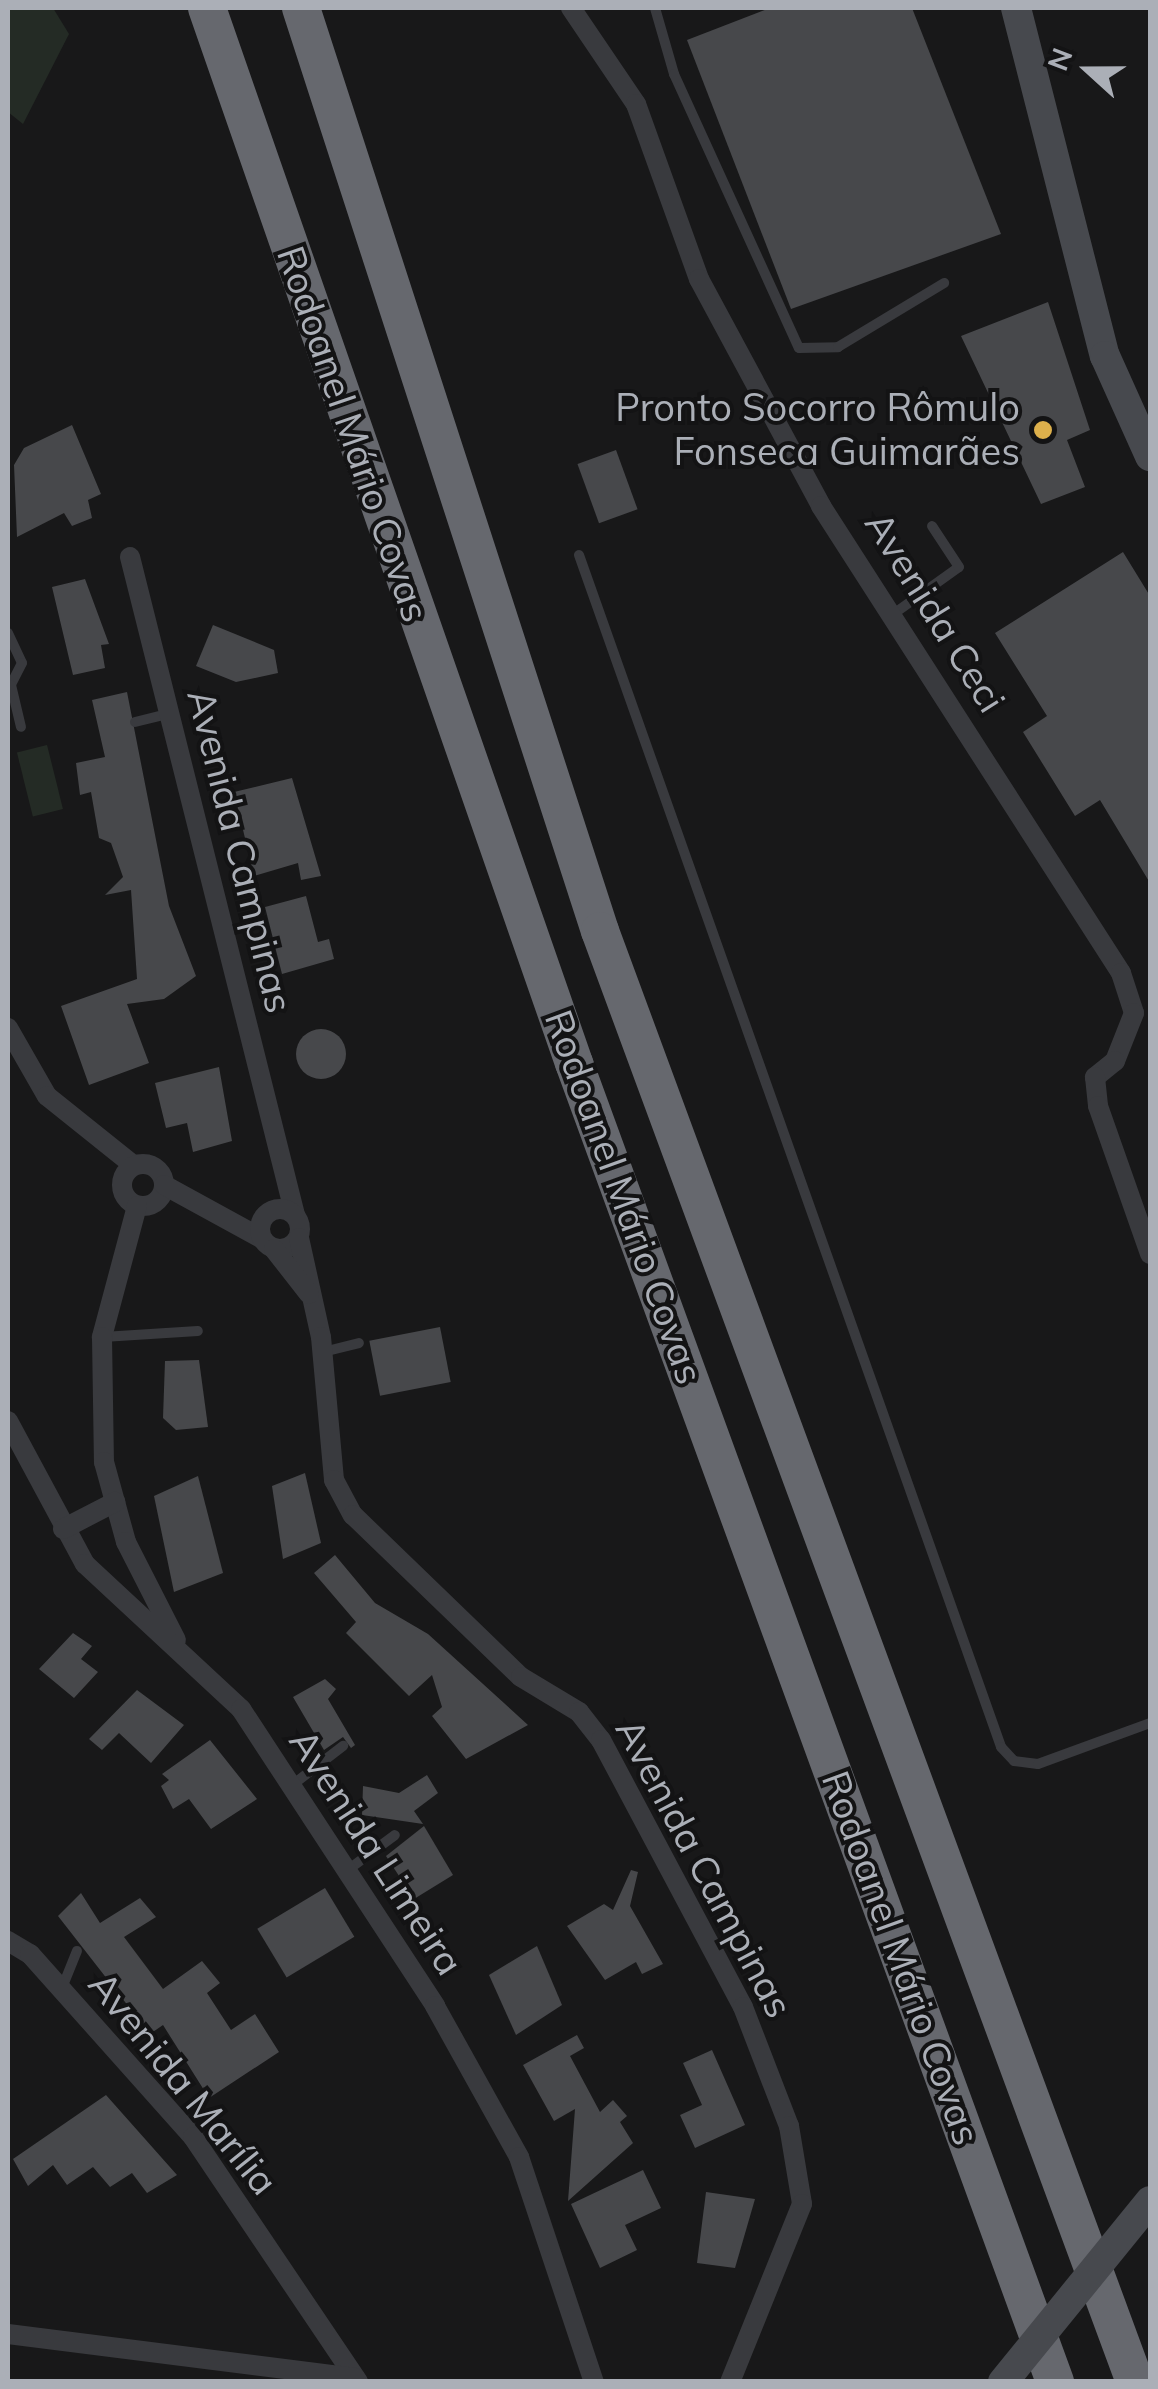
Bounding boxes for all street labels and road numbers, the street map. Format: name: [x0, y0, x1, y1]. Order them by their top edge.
street label: Rodoanel Mário Covas: [267, 240, 439, 628]
street label: Avenida Ceci: [855, 503, 1015, 721]
street label: Avenida Campinas: [178, 685, 302, 1017]
street label: Rodoanel Mário Covas: [535, 1004, 713, 1390]
street label: Avenida Campinas: [606, 1711, 802, 2025]
street label: Avenida Limeira: [280, 1721, 472, 1983]
street label: Rodoanel Mário Covas: [812, 1765, 990, 2151]
street label: Avenida Marília: [79, 1962, 287, 2204]

